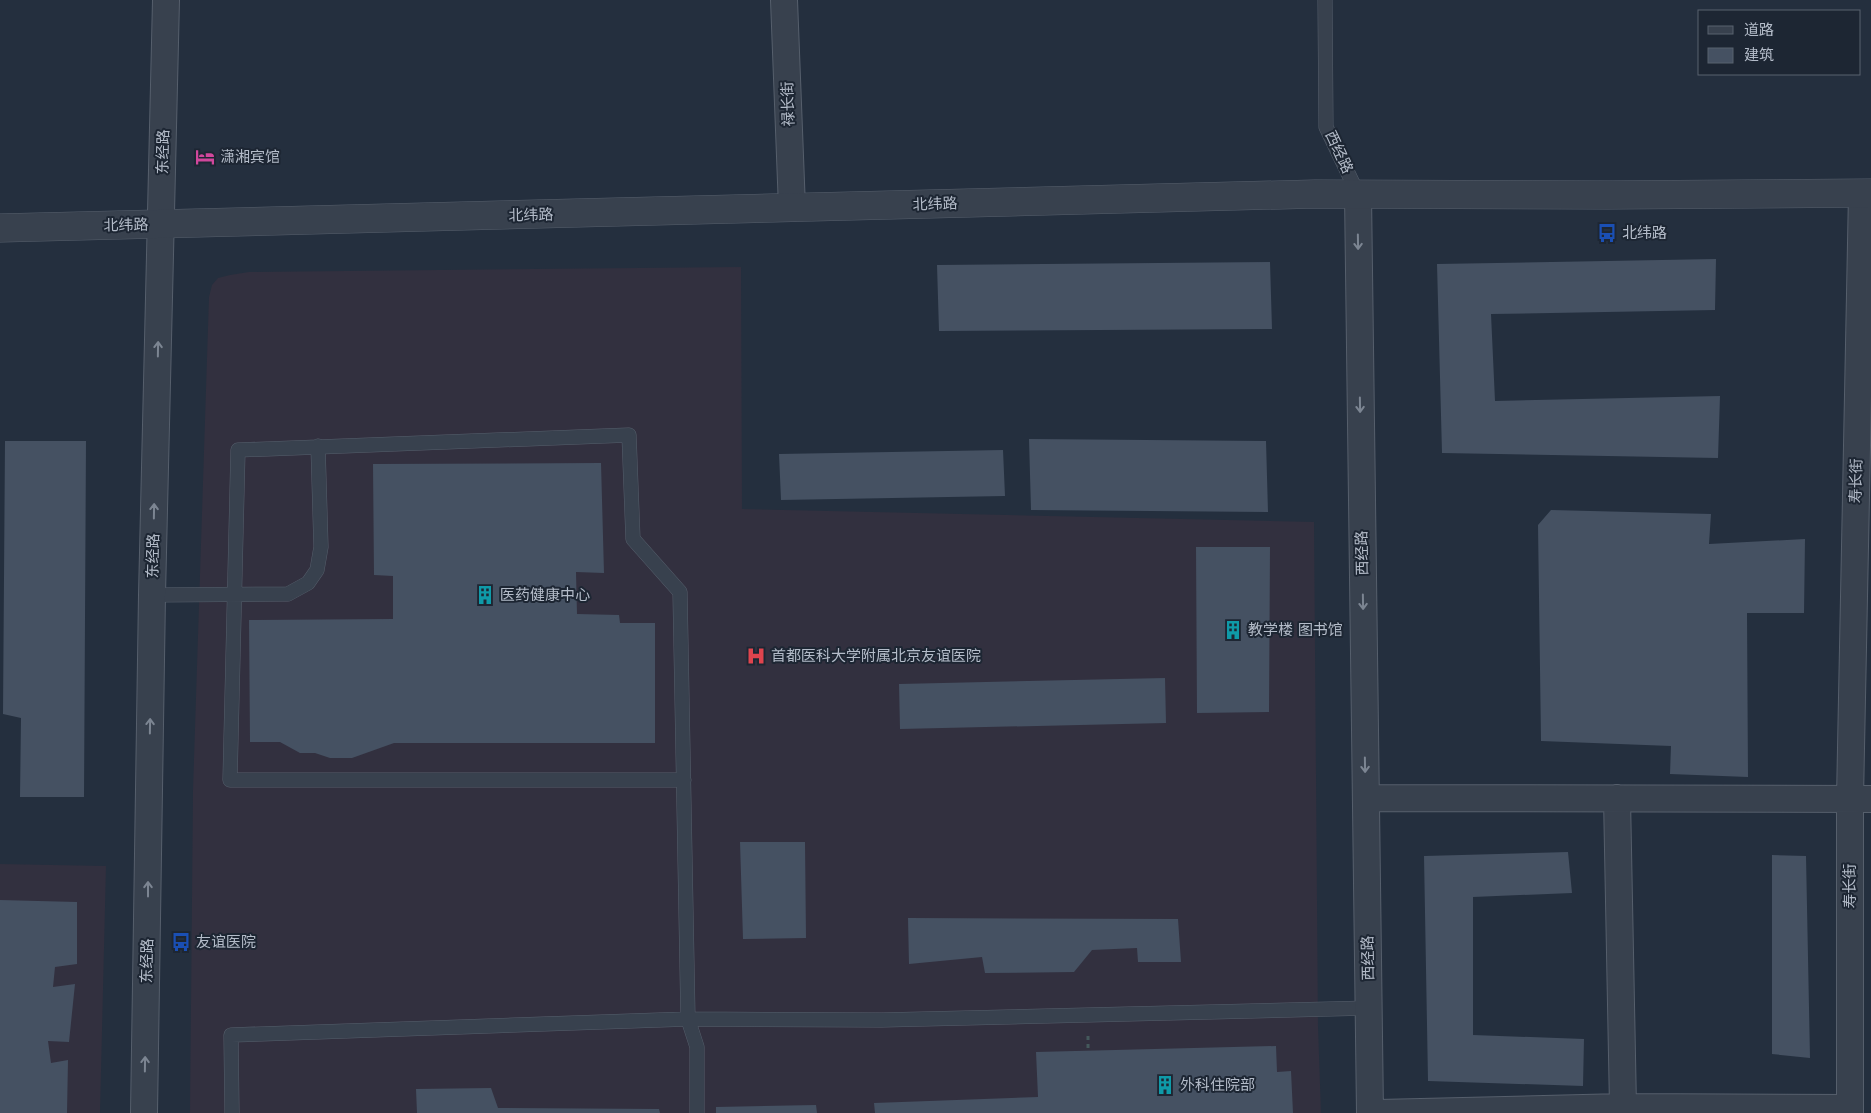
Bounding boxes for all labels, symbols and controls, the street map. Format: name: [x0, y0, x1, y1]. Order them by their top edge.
legend: [1698, 10, 1861, 75]
text: 道路: [1744, 21, 1774, 39]
text: 建筑: [1744, 46, 1774, 64]
street label: 禄长街: [778, 81, 798, 127]
street label: 西经路: [1321, 128, 1357, 176]
street label: 东经路: [154, 129, 172, 175]
hotel icon: 潇湘宾馆: [194, 146, 216, 168]
place label: 潇湘宾馆: [220, 148, 280, 166]
street label: 北纬路: [912, 194, 958, 214]
street label: 北纬路: [508, 206, 554, 224]
street label: 北纬路: [103, 216, 149, 234]
bus stop icon: 北纬路: [1596, 222, 1618, 244]
place label: 北纬路: [1622, 224, 1667, 242]
one-way arrow: [1353, 234, 1363, 250]
one-way arrow: [153, 341, 163, 358]
one-way arrow: [1356, 397, 1365, 413]
street label: 寿长街: [1847, 458, 1865, 504]
one-way arrow: [149, 504, 159, 520]
street label: 西经路: [1353, 530, 1371, 576]
street label: 东经路: [144, 533, 162, 579]
building icon: 医药健康中心: [474, 584, 496, 606]
place label: 医药健康中心: [500, 586, 590, 604]
one-way arrow: [1358, 594, 1368, 610]
building icon: 教学楼 图书馆: [1222, 619, 1244, 641]
place label: 教学楼 图书馆: [1248, 621, 1343, 639]
hospital icon: 首都医科大学附属北京友谊医院: [745, 645, 767, 667]
place label: 首都医科大学附属北京友谊医院: [771, 647, 981, 665]
one-way arrow: [145, 719, 155, 735]
one-way arrow: [1360, 756, 1370, 773]
street label: 寿长街: [1841, 863, 1859, 909]
one-way arrow: [143, 881, 153, 897]
bus stop icon: 友谊医院: [170, 931, 192, 953]
place label: 友谊医院: [196, 933, 256, 951]
street label: 西经路: [1359, 935, 1377, 981]
street label: 东经路: [138, 938, 156, 984]
one-way arrow: [140, 1057, 150, 1073]
building icon: 外科住院部: [1154, 1074, 1176, 1096]
place label: 外科住院部: [1180, 1076, 1255, 1094]

